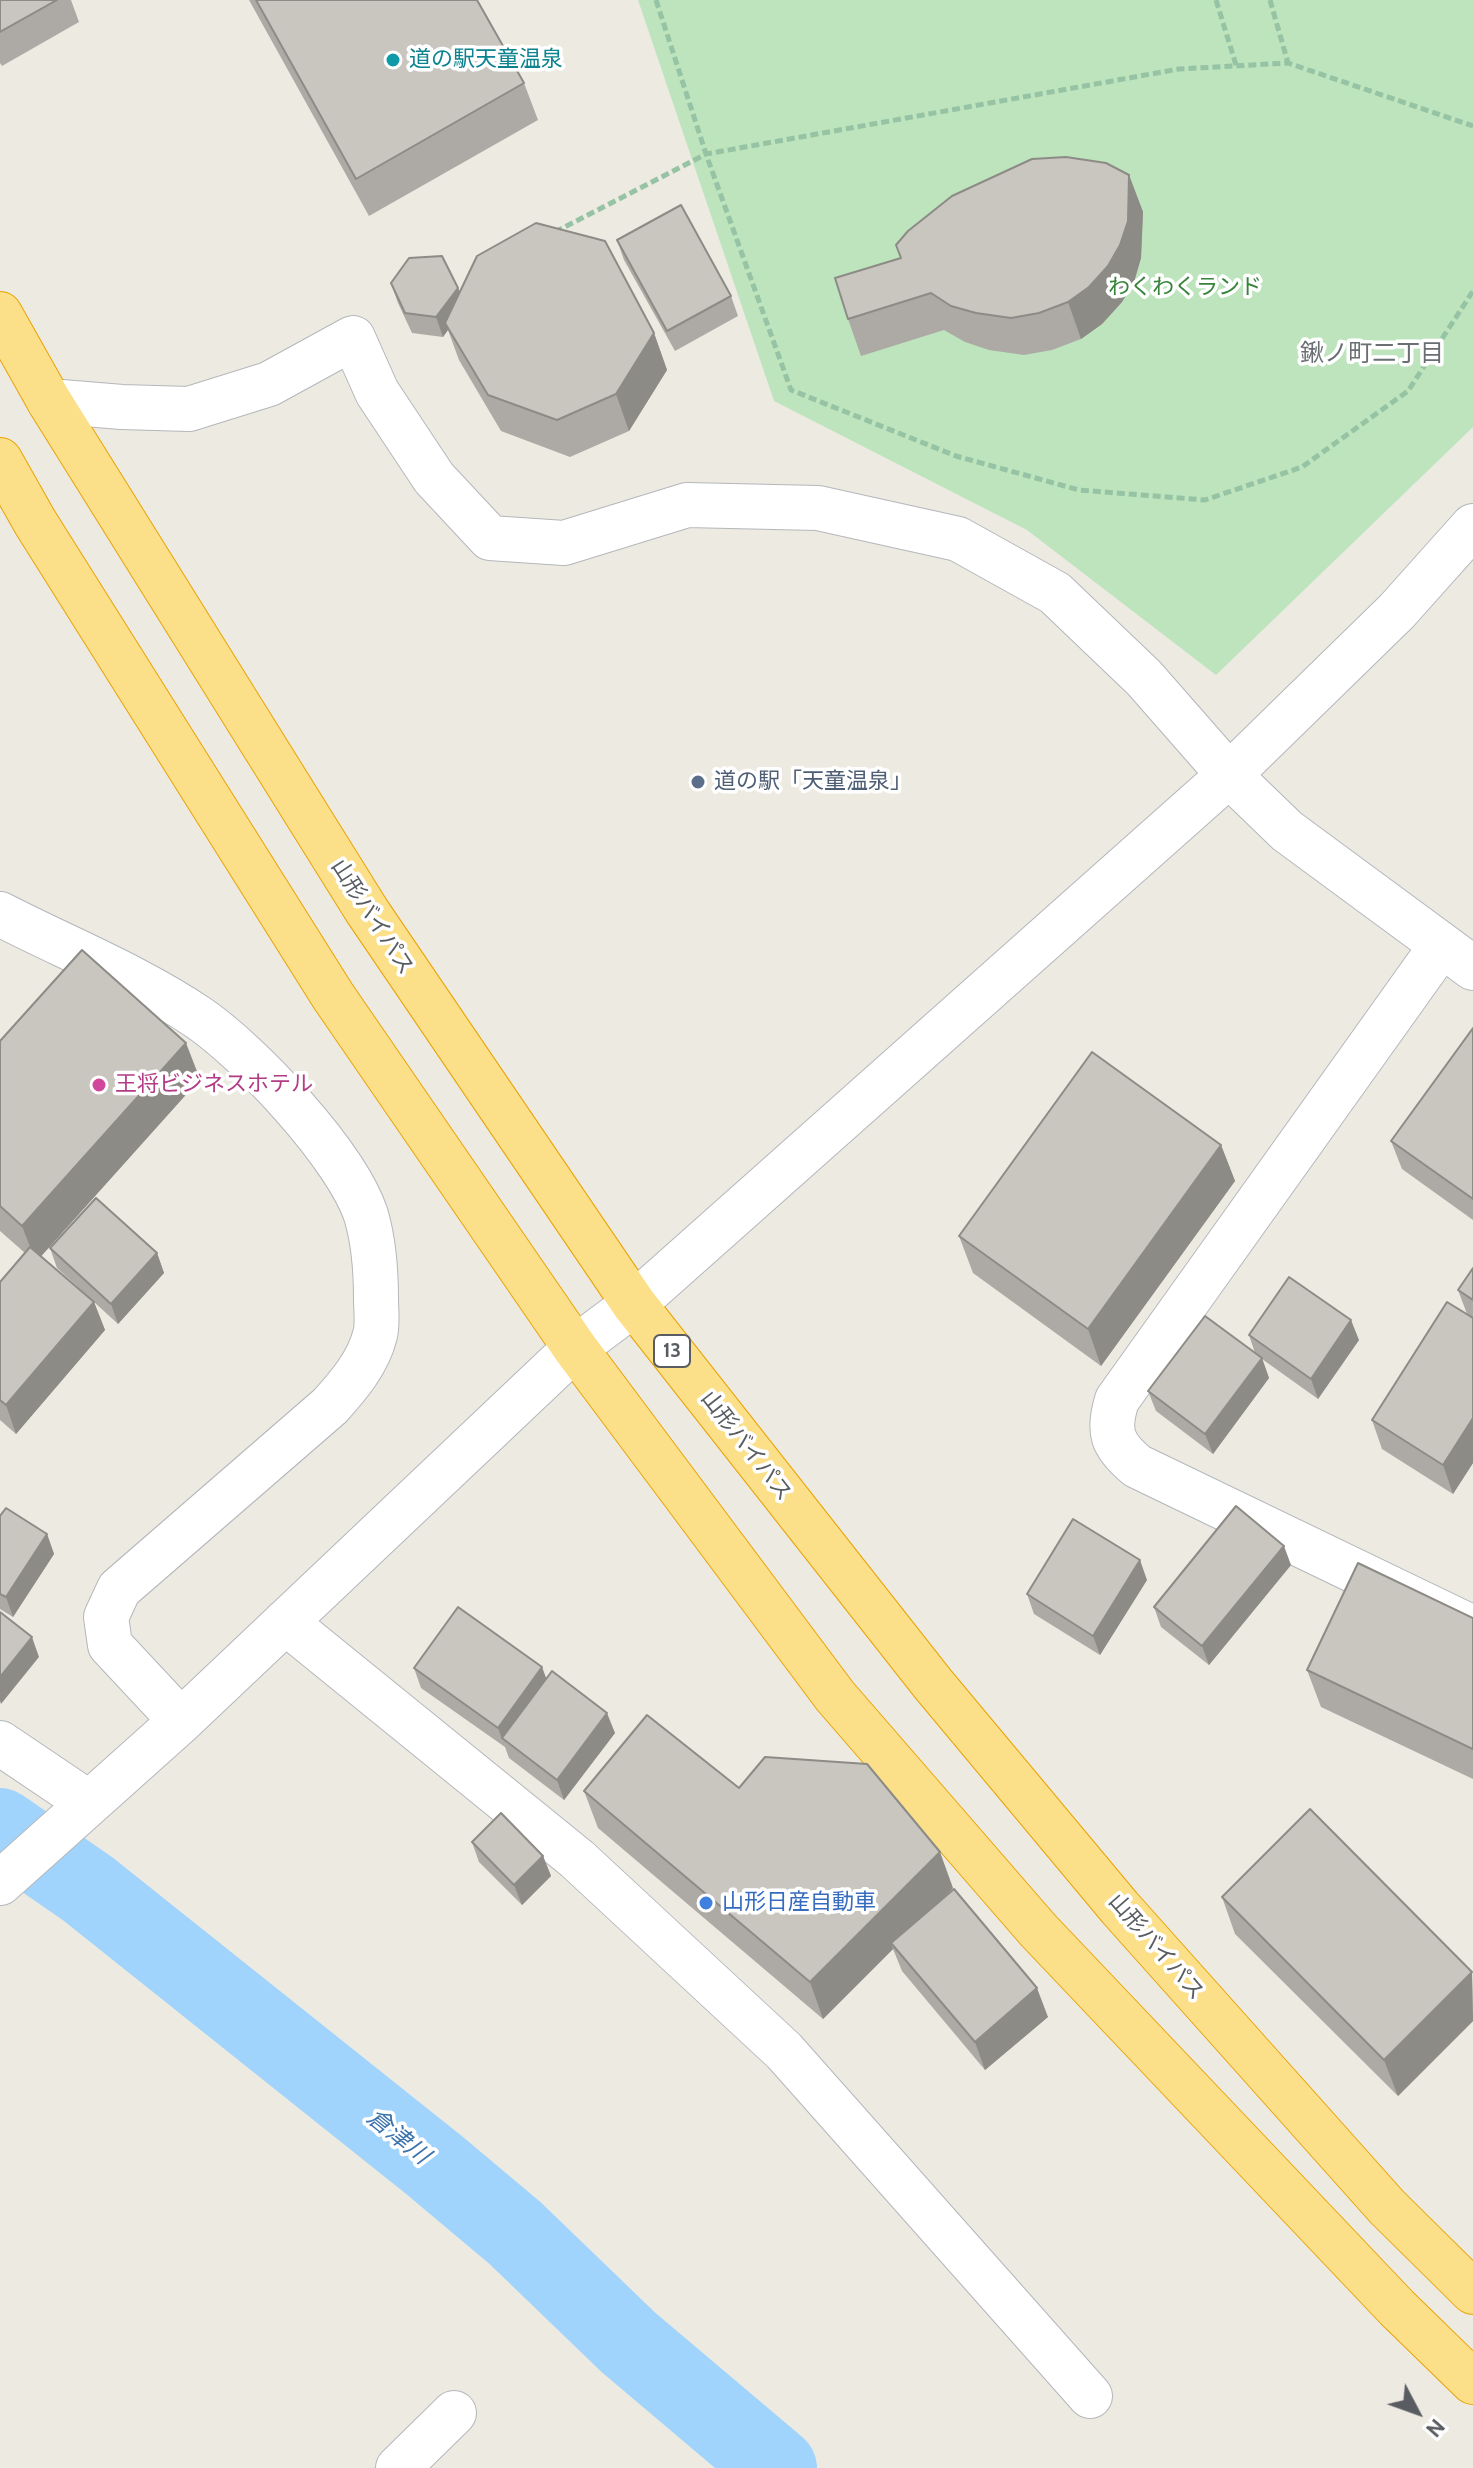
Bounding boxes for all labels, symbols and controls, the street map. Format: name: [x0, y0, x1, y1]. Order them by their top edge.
place label: 道の駅天童温泉: [409, 47, 563, 73]
marker: 道の駅天童温泉: [384, 51, 402, 69]
park label: わくわくランド: [1108, 275, 1262, 301]
district label: 鍬ノ町二丁目: [1300, 340, 1444, 368]
place label: 道の駅「天童温泉」: [714, 769, 912, 795]
marker: 道の駅「天童温泉」: [689, 773, 707, 791]
street label: 山形バイパス: [325, 854, 419, 980]
place label: 王将ビジネスホテル: [115, 1072, 313, 1098]
marker: 王将ビジネスホテル: [90, 1076, 108, 1094]
road number: 13: [654, 1335, 690, 1367]
street label: 山形バイパス: [695, 1386, 797, 1506]
street label: 山形バイパス: [1103, 1889, 1209, 2005]
place label: 山形日産自動車: [722, 1890, 876, 1916]
marker: 山形日産自動車: [697, 1894, 715, 1912]
water label: 倉津川: [361, 2103, 435, 2171]
north arrow: [1377, 2372, 1457, 2452]
text: N: [1420, 2413, 1451, 2443]

